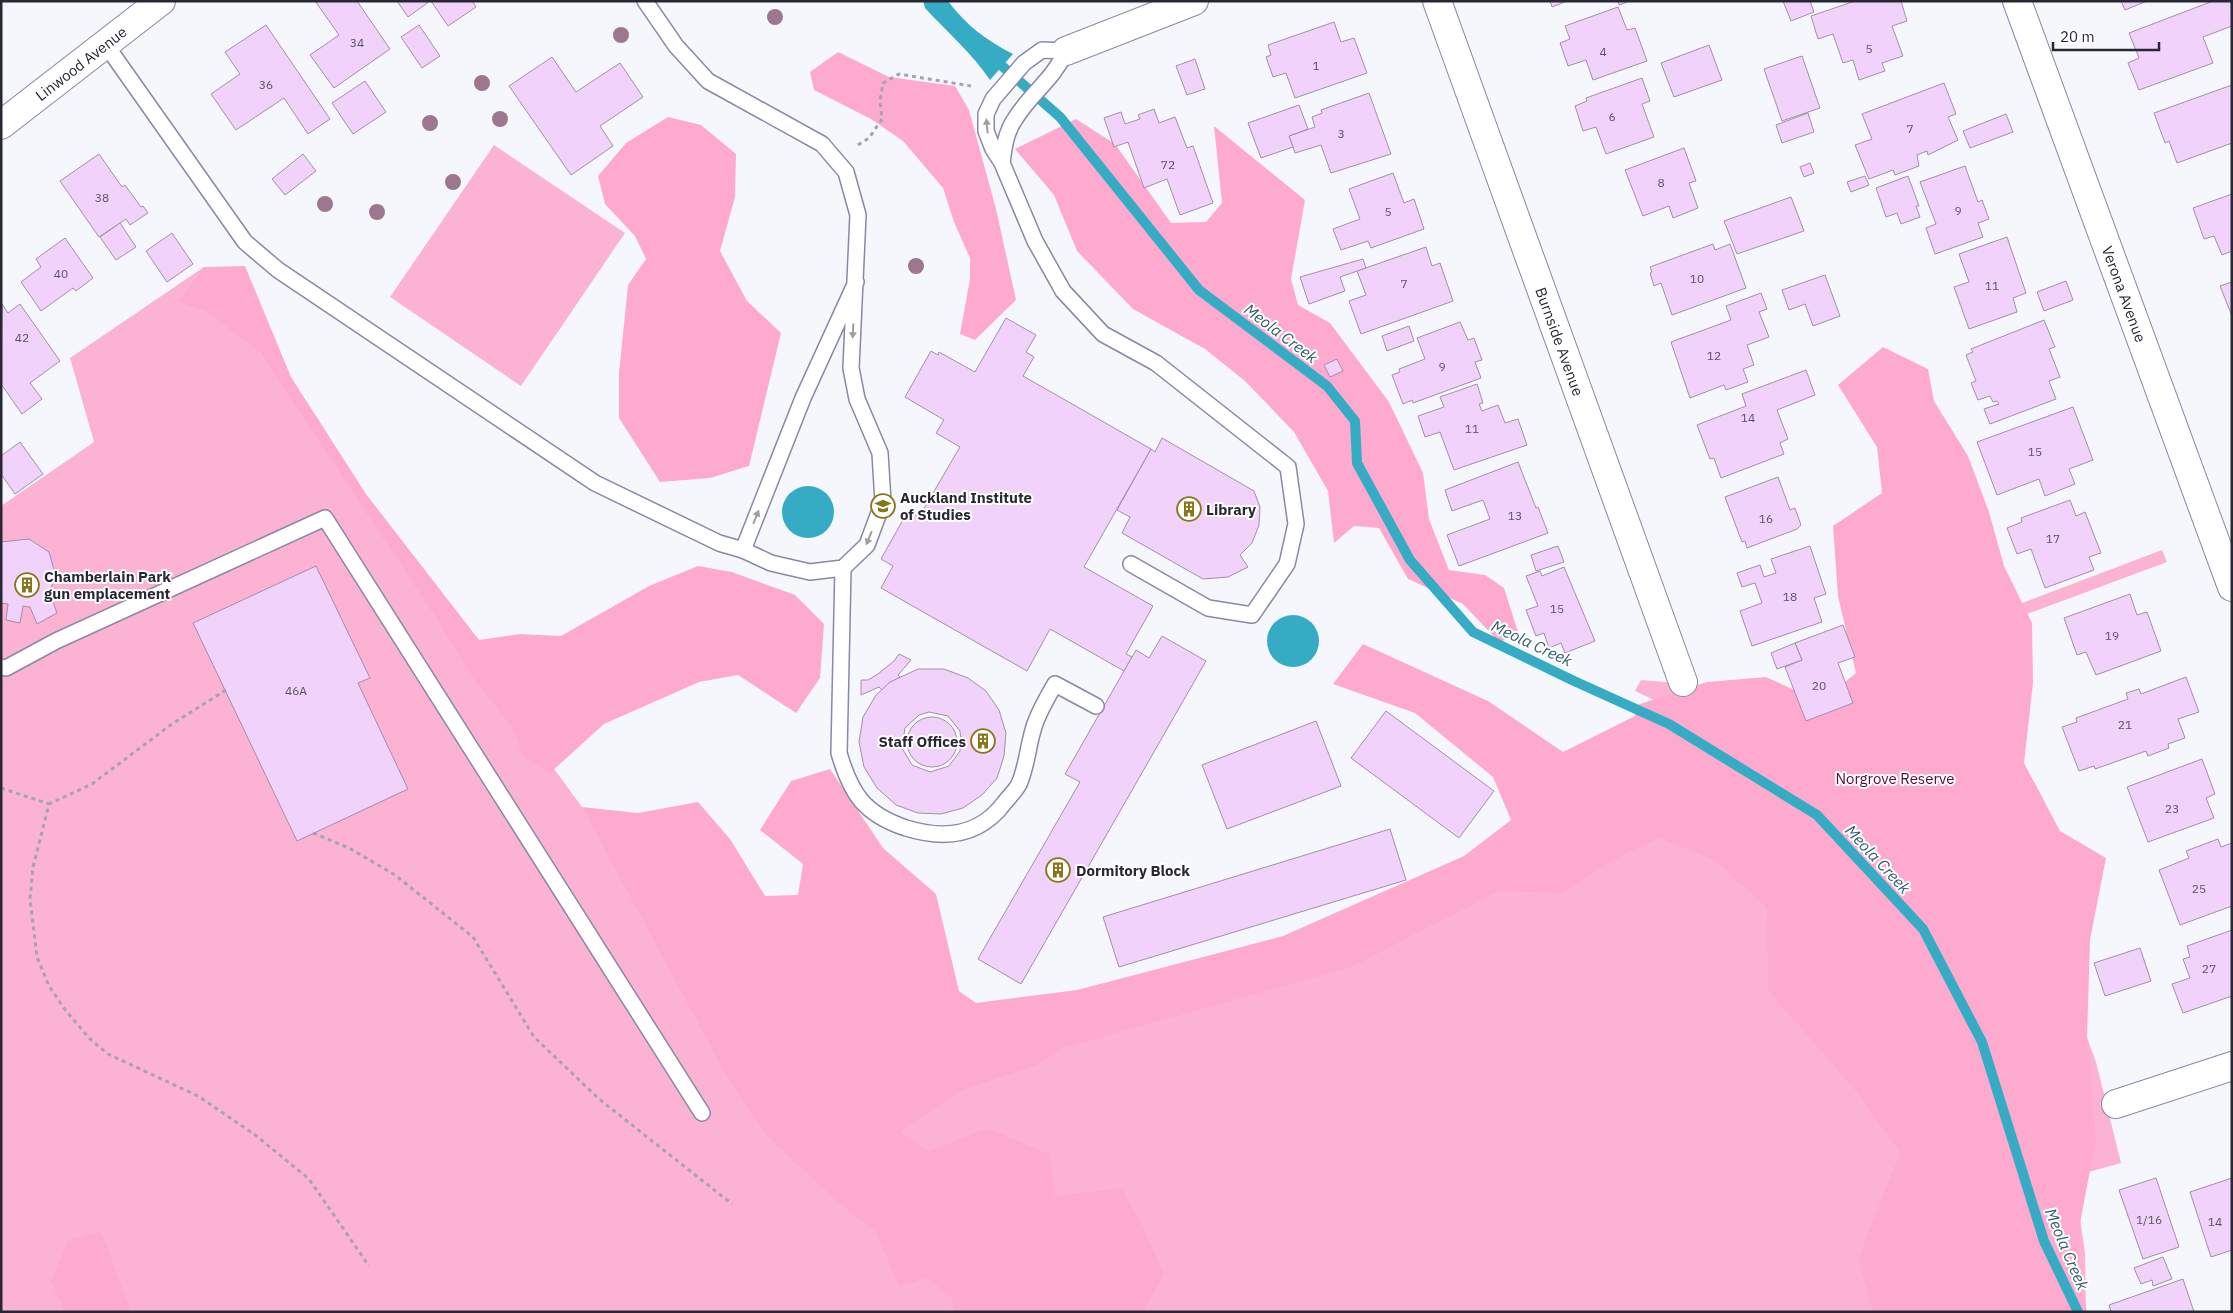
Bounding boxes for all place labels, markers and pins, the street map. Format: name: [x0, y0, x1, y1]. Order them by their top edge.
place label: Auckland Institute of Studies: [900, 488, 1032, 524]
school or university icon: Auckland Institute of Studies: [870, 493, 896, 519]
building icon: Library: [1176, 496, 1202, 522]
place label: Library: [1206, 500, 1256, 519]
place label: Chamberlain Park gun emplacement: [44, 567, 171, 603]
building icon: Chamberlain Park gun emplacement: [14, 572, 40, 598]
building icon: Staff Offices: [970, 728, 996, 754]
place label: Staff Offices: [878, 732, 966, 751]
building icon: Dormitory Block: [1045, 857, 1071, 883]
place label: Dormitory Block: [1076, 861, 1190, 880]

